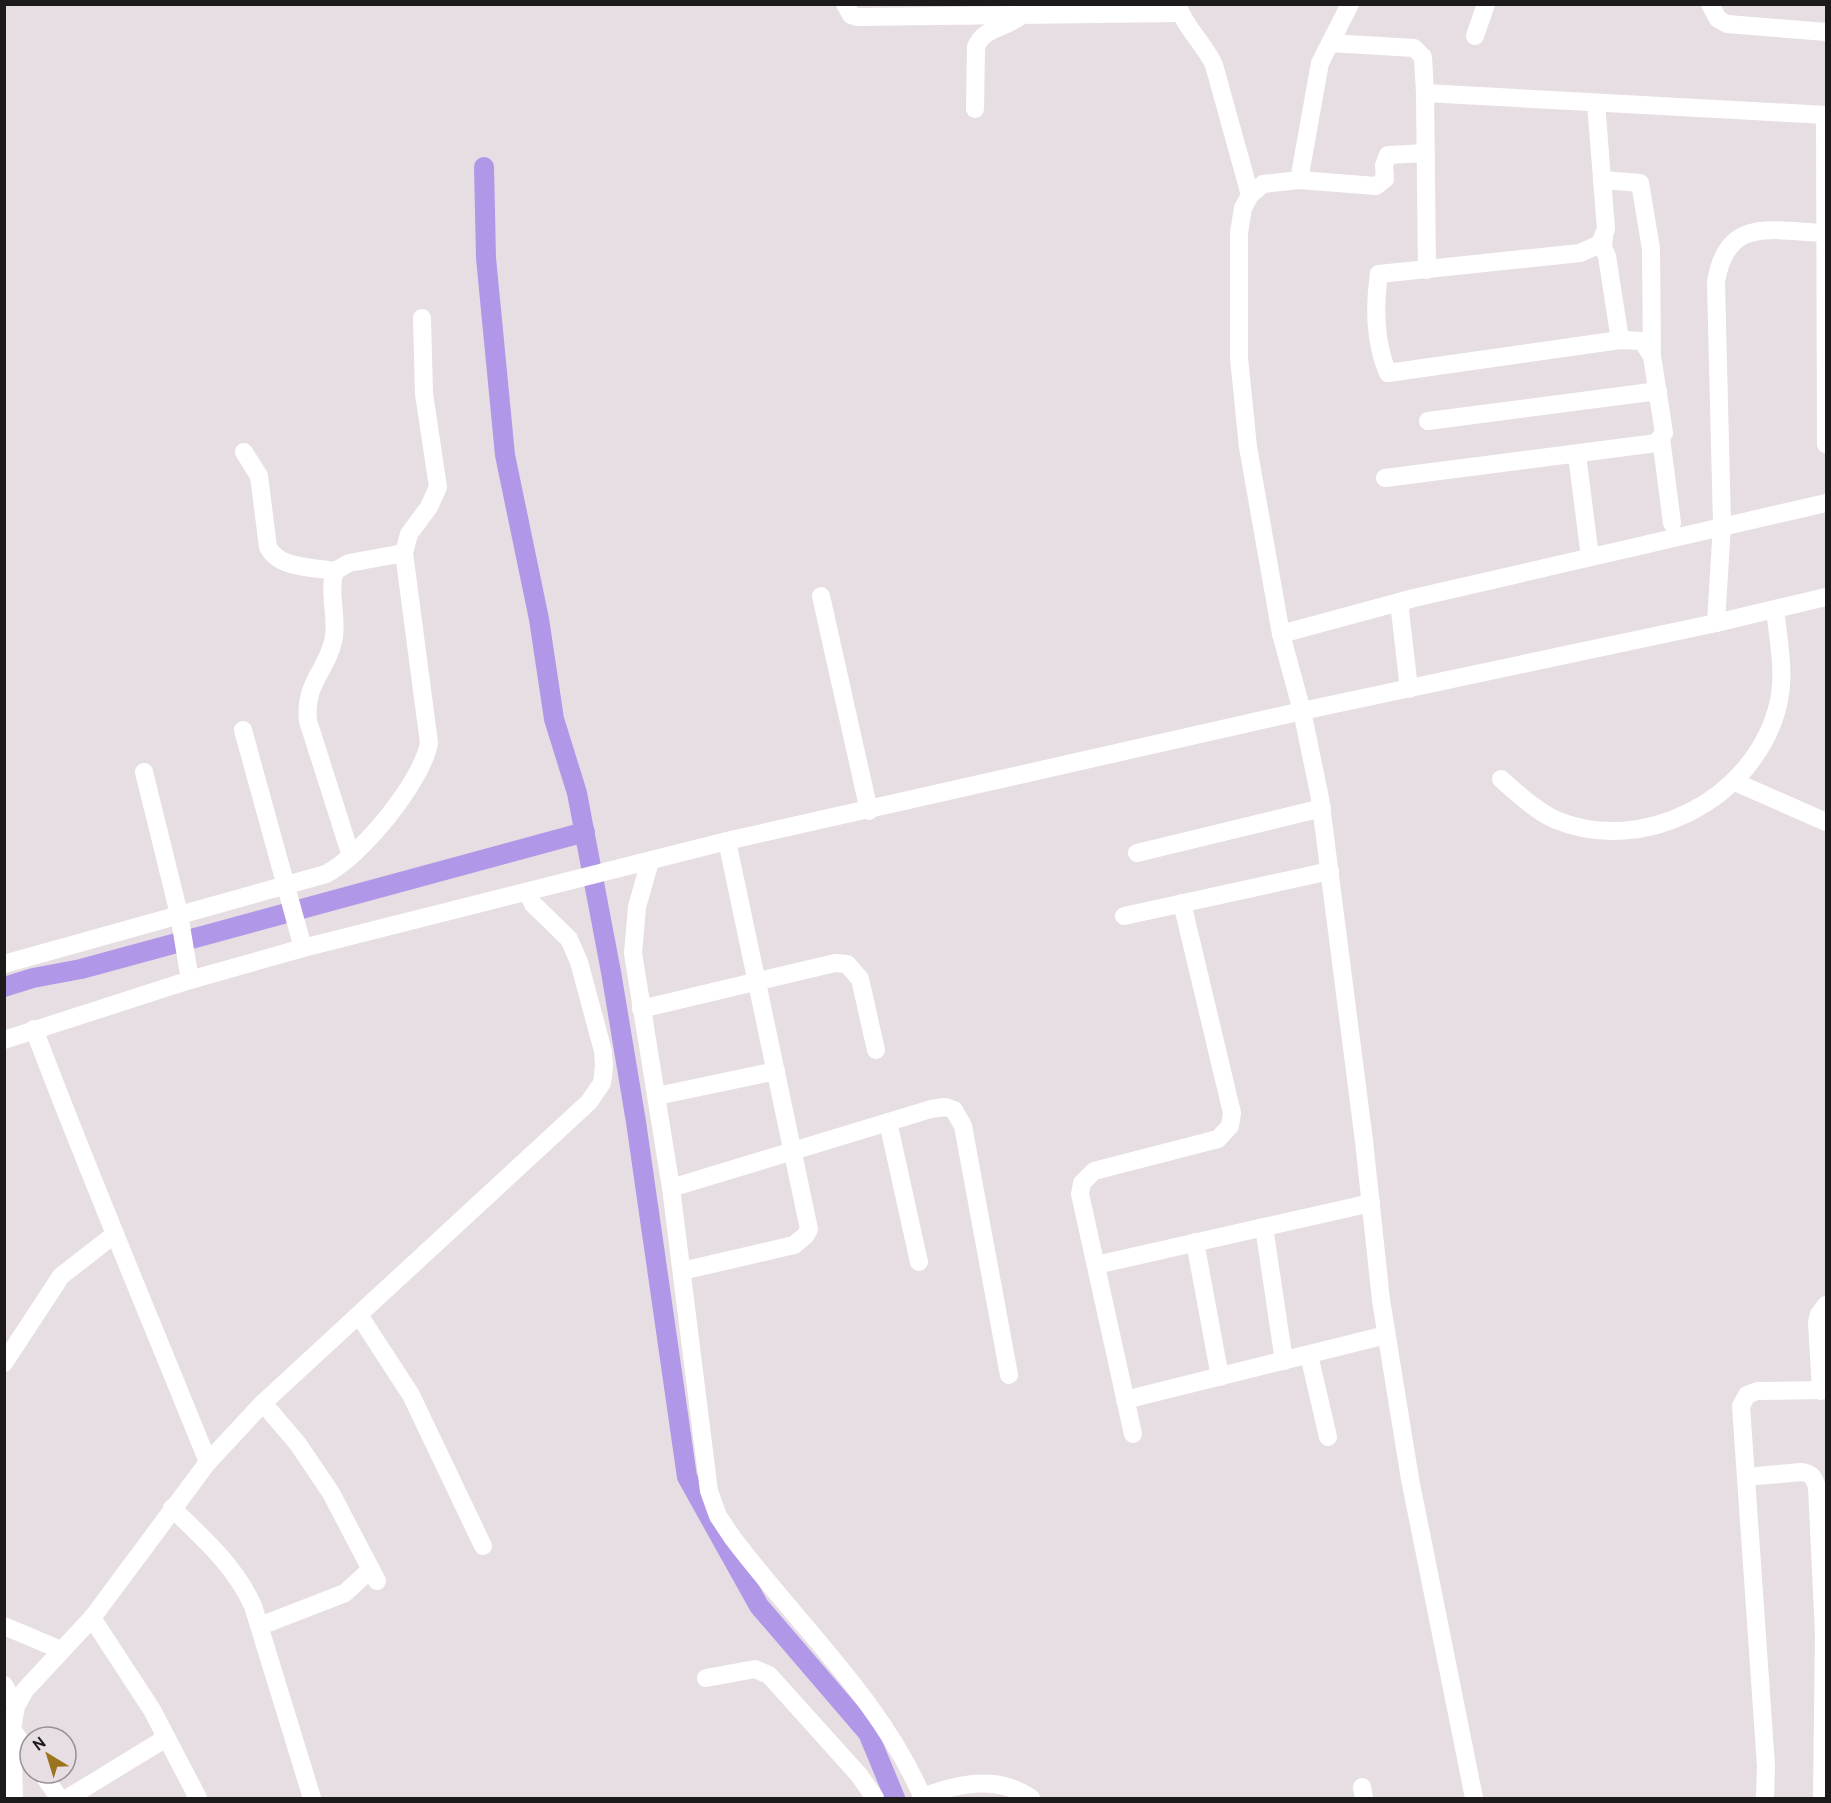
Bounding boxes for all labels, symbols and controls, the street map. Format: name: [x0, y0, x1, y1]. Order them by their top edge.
north arrow: [18, 1725, 78, 1785]
text: N: [29, 1733, 51, 1756]

